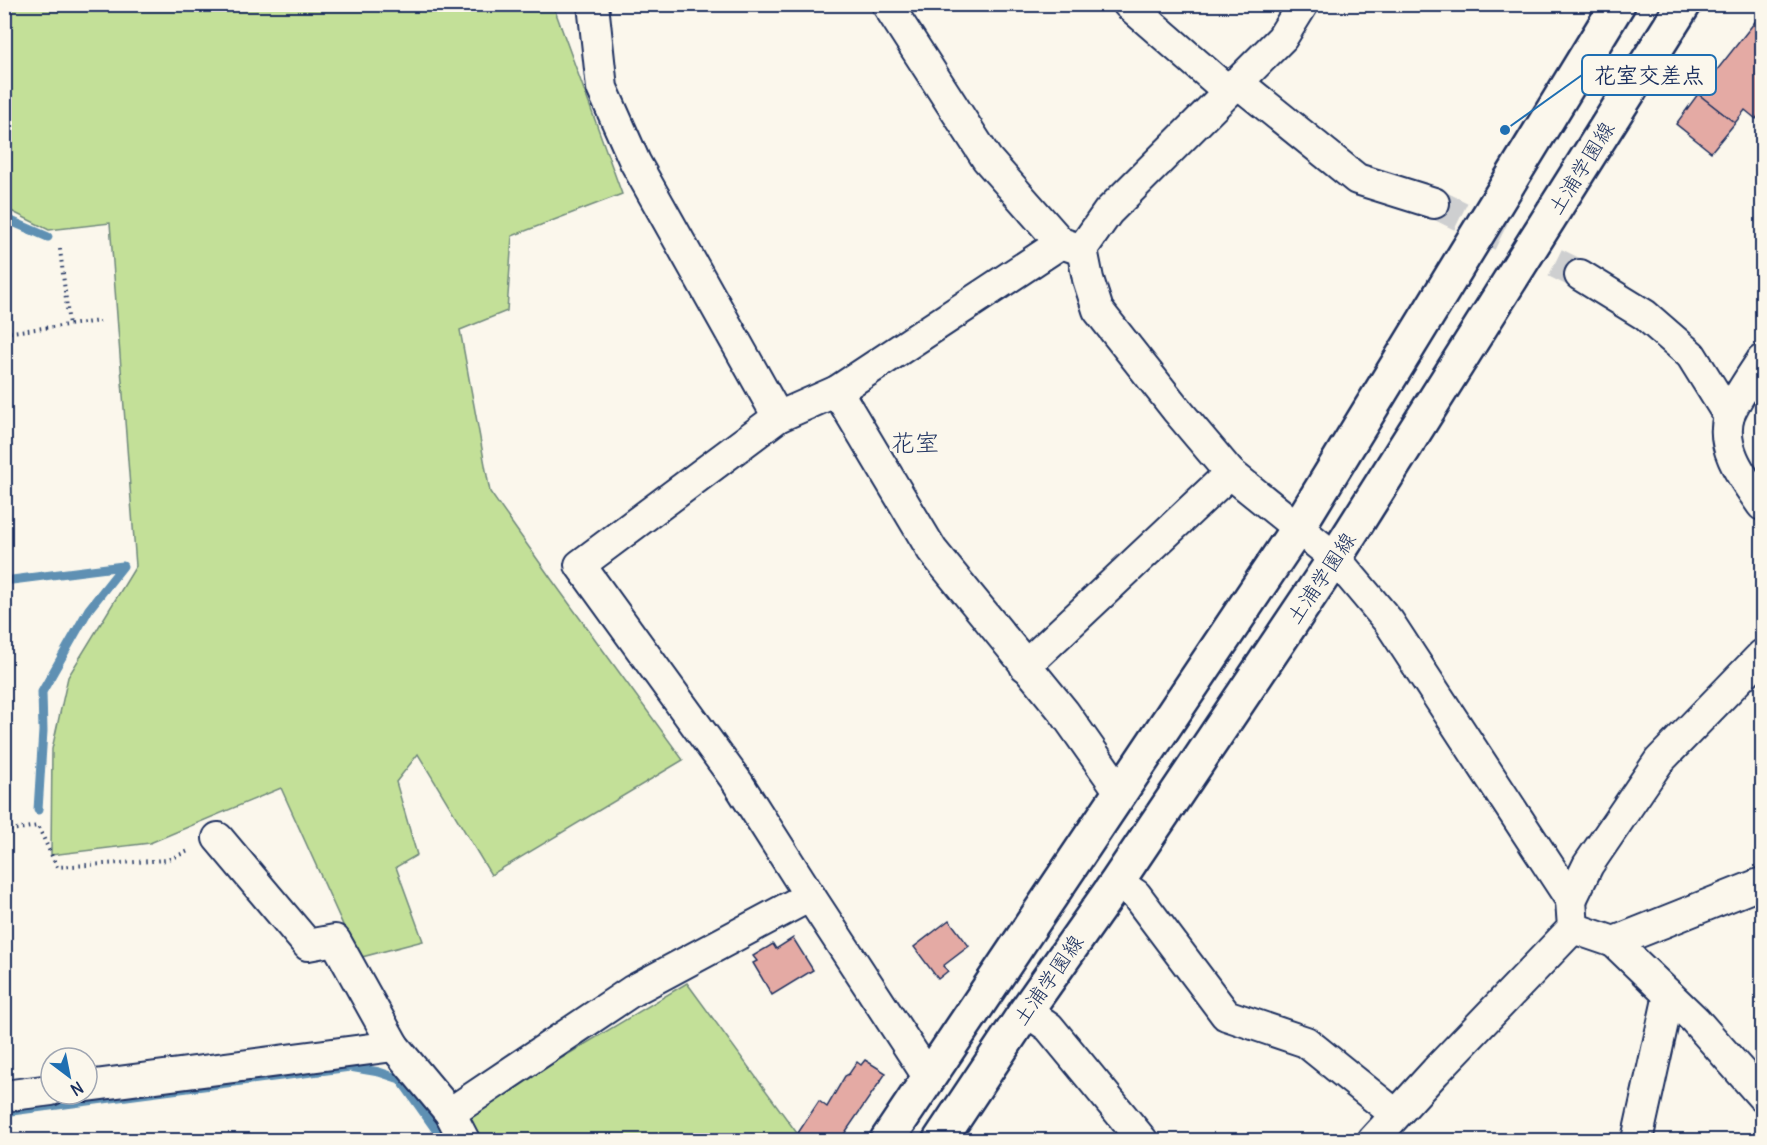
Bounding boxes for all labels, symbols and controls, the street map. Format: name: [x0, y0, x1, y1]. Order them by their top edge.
callout: 花室交差点: [1582, 55, 1716, 95]
text: 花室交差点: [1594, 61, 1704, 89]
street label: 土浦学園線: [1542, 116, 1620, 220]
district label: 花室: [891, 427, 939, 457]
street label: 土浦学園線: [1280, 527, 1362, 629]
street label: 土浦学園線: [1007, 929, 1089, 1031]
north arrow: [39, 1046, 99, 1106]
text: N: [67, 1077, 87, 1100]

